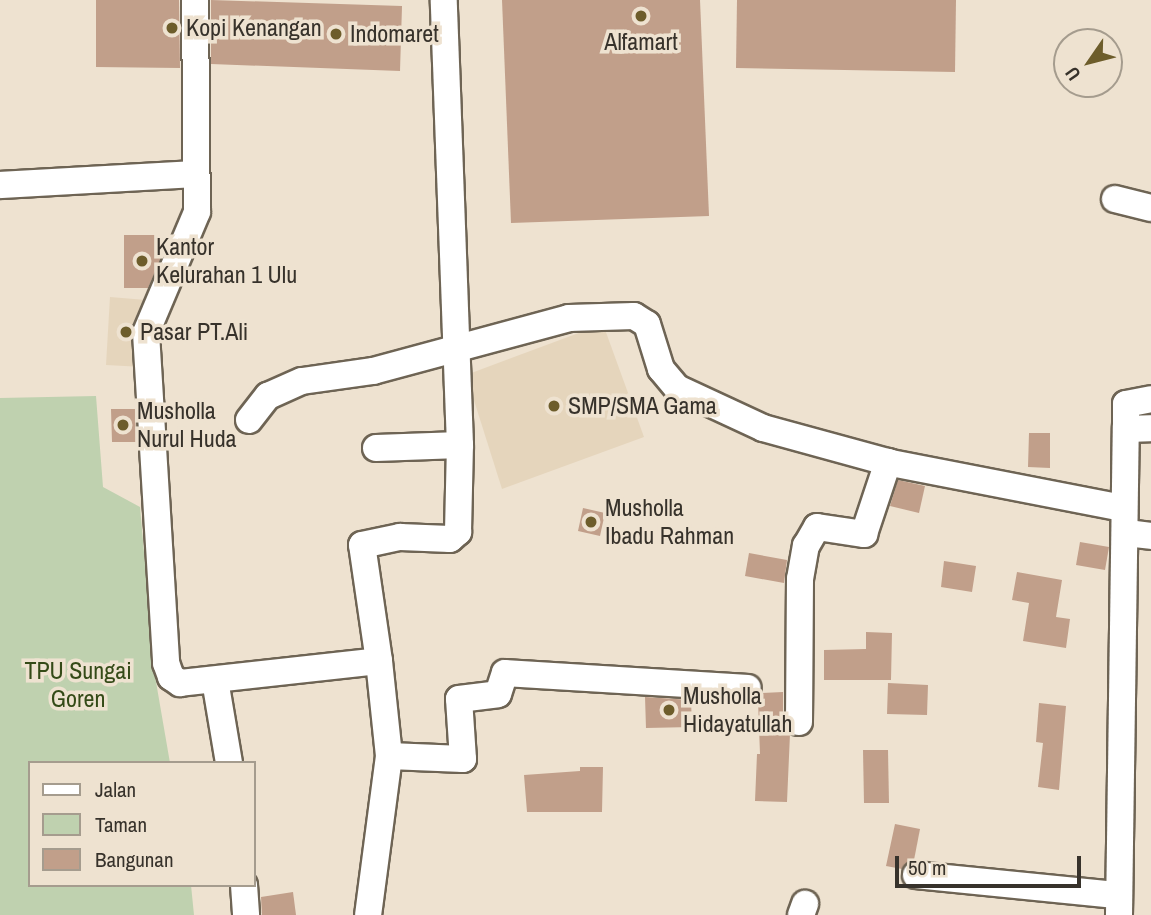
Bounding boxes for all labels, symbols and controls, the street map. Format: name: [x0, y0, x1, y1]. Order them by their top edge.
marker: Alfamart: [633, 8, 649, 24]
place label: Kopi Kenangan: [186, 14, 322, 42]
marker: Kopi Kenangan: [164, 20, 180, 36]
place label: Indomaret: [350, 20, 439, 48]
marker: Indomaret: [328, 26, 344, 42]
place label: Alfamart: [604, 28, 678, 56]
north arrow: [1053, 28, 1123, 98]
text: U: [1059, 62, 1086, 86]
place label: Kantor Kelurahan 1 Ulu: [156, 233, 297, 289]
marker: Kantor Kelurahan 1 Ulu: [134, 253, 150, 269]
place label: Pasar PT.Ali: [140, 318, 248, 346]
marker: Pasar PT.Ali: [118, 324, 134, 340]
place label: SMP/SMA Gama: [568, 392, 718, 420]
place label: Musholla Nurul Huda: [137, 397, 237, 453]
marker: SMP/SMA Gama: [546, 398, 562, 414]
marker: Musholla Nurul Huda: [115, 417, 131, 433]
place label: Musholla Ibadu Rahman: [605, 494, 734, 550]
marker: Musholla Ibadu Rahman: [583, 514, 599, 530]
park label: TPU Sungai Goren: [24, 657, 132, 713]
place label: Musholla Hidayatullah: [683, 682, 792, 738]
marker: Musholla Hidayatullah: [661, 702, 677, 718]
legend: [28, 761, 256, 887]
text: Jalan: [95, 775, 136, 804]
text: Taman: [95, 810, 147, 839]
scale bar: [899, 842, 1084, 886]
text: Bangunan: [95, 845, 174, 874]
text: 50 m: [908, 853, 946, 882]

